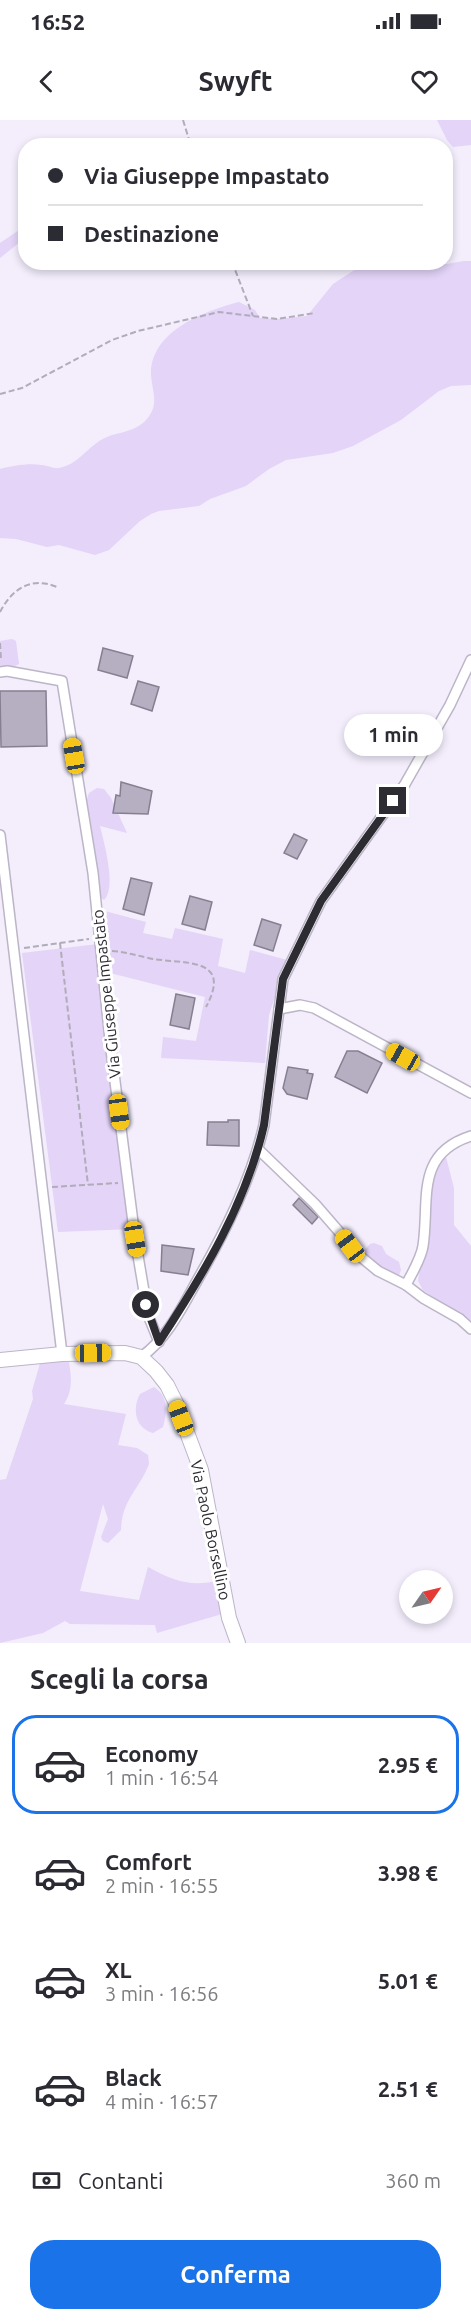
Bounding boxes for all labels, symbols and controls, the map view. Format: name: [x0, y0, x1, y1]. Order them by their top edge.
text: 16:52: [30, 9, 85, 34]
icon: back: [30, 65, 63, 98]
icon: heart: [408, 65, 441, 98]
text: Swyft: [199, 66, 272, 96]
text: Via Giuseppe Impastato: [84, 163, 329, 188]
text: Destinazione: [84, 221, 219, 246]
callout: 1 min: [344, 714, 442, 756]
text: 1 min: [368, 723, 419, 746]
car: [62, 737, 86, 775]
route end: [379, 787, 406, 814]
street label: Via Giuseppe Impastato: [88, 909, 124, 1079]
car: [383, 1040, 423, 1074]
car: [108, 1093, 130, 1131]
car: [123, 1220, 147, 1258]
car: [332, 1226, 368, 1266]
route start: [132, 1291, 159, 1318]
car: [75, 1344, 111, 1362]
car: [166, 1398, 196, 1438]
street label: Via Paolo Borsellino: [187, 1458, 235, 1602]
north arrow: [399, 1570, 453, 1624]
map controls: [399, 1570, 453, 1624]
text: Scegli la corsa: [30, 1664, 209, 1694]
icon: car: [33, 1738, 87, 1792]
text: Economy: [105, 1741, 198, 1766]
text: 2.95 €: [378, 1752, 438, 1777]
text: 1 min · 16:54: [105, 1766, 219, 1789]
icon: car: [33, 1846, 87, 1900]
text: Comfort: [105, 1849, 192, 1874]
text: 3.98 €: [378, 1860, 438, 1885]
text: 2 min · 16:55: [105, 1874, 219, 1897]
icon: car: [33, 1954, 87, 2008]
text: XL: [105, 1957, 132, 1982]
text: 5.01 €: [378, 1968, 438, 1993]
text: 3 min · 16:56: [105, 1982, 219, 2005]
icon: car: [33, 2062, 87, 2116]
text: Black: [105, 2065, 162, 2090]
text: 2.51 €: [378, 2076, 438, 2101]
text: 4 min · 16:57: [105, 2090, 219, 2113]
icon: cash: [30, 2164, 63, 2197]
text: Contanti: [78, 2168, 163, 2193]
text: 360 m: [385, 2169, 441, 2192]
button: Conferma: [30, 2240, 441, 2309]

